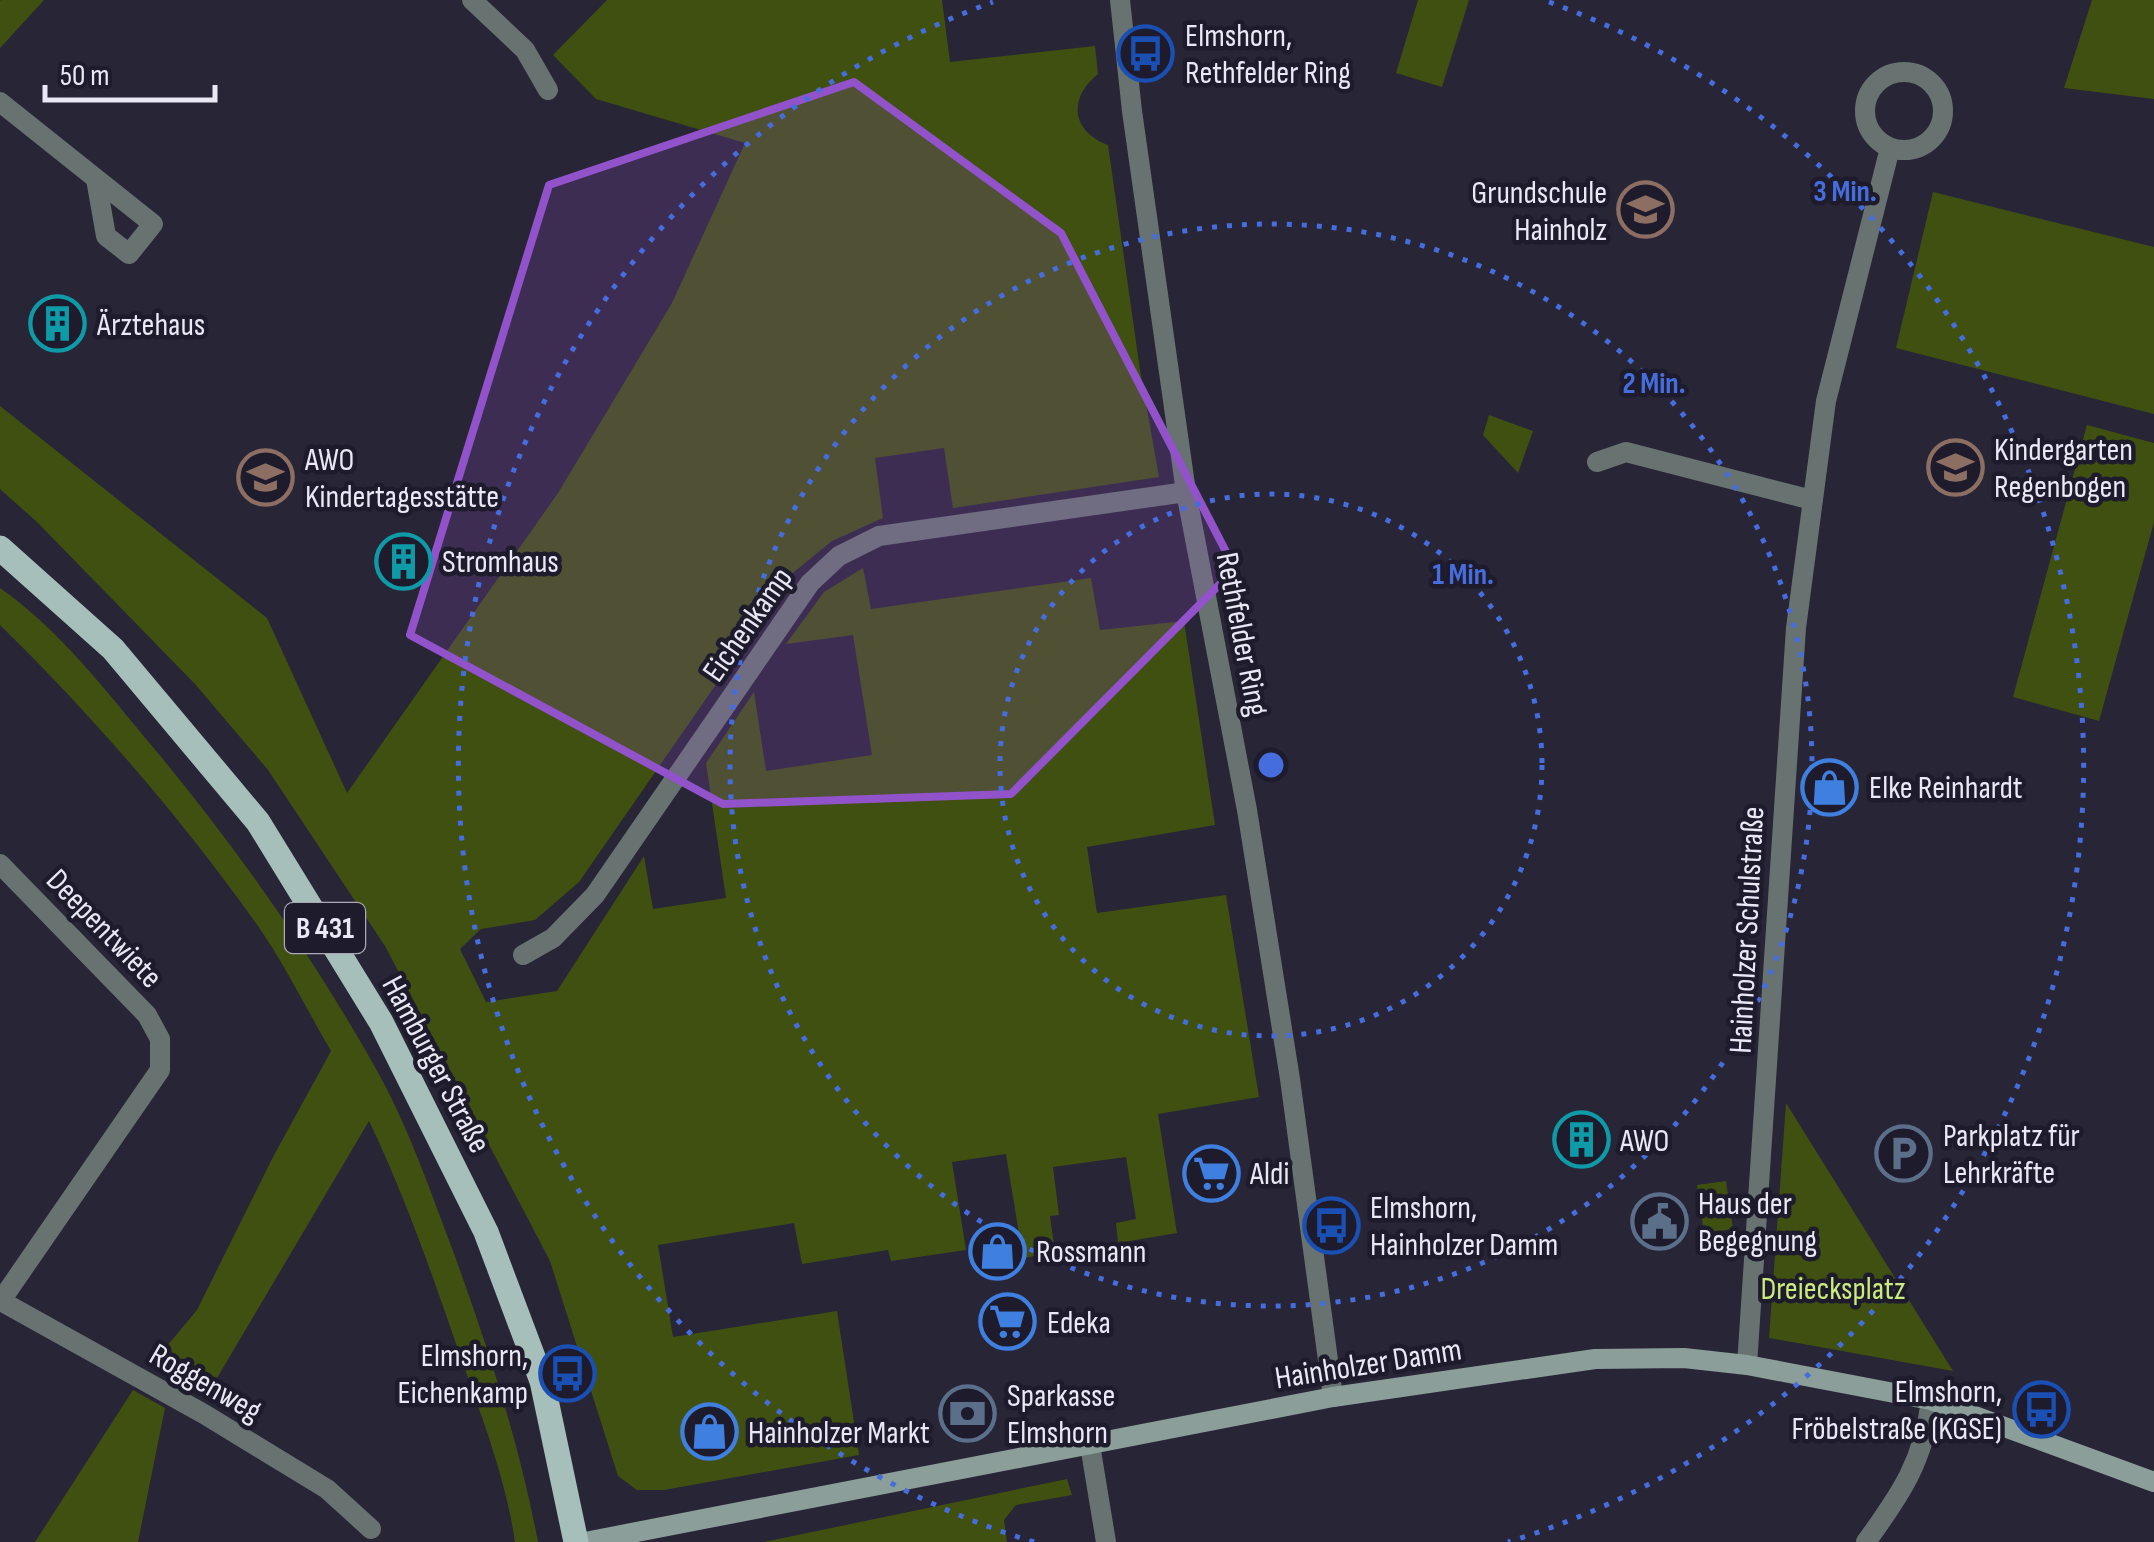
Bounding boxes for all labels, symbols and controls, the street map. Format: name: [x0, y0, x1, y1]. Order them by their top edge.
place label: Elmshorn, Rethfelder Ring: [1185, 17, 1351, 93]
bus stop icon: Elmshorn, Rethfelder Ring: [1116, 23, 1176, 83]
scale bar: [45, 40, 215, 102]
text: 50 m: [60, 58, 109, 94]
place label: Grundschule Hainholz: [1471, 174, 1607, 250]
text: 3 Min.: [1813, 174, 1877, 210]
school or university icon: Grundschule Hainholz: [1616, 180, 1676, 240]
building icon: Ärztehaus: [28, 294, 88, 354]
place label: Ärztehaus: [96, 306, 205, 345]
text: 2 Min.: [1622, 366, 1686, 402]
place label: Kindergarten Regenbogen: [1994, 431, 2133, 507]
school or university icon: Kindergarten Regenbogen: [1925, 437, 1985, 497]
place label: AWO Kindertagesstätte: [304, 441, 499, 517]
school or university icon: AWO Kindertagesstätte: [236, 447, 296, 507]
building icon: Stromhaus: [373, 531, 433, 591]
place label: Stromhaus: [442, 543, 559, 582]
street label: Rethfelder Ring: [1207, 549, 1276, 719]
text: 1 Min.: [1432, 557, 1494, 593]
street label: Eichenkamp: [695, 560, 802, 690]
centre of rings: [1253, 747, 1289, 783]
shop icon: Elke Reinhardt: [1800, 757, 1860, 817]
place label: Elke Reinhardt: [1869, 769, 2023, 808]
street label: Hainholzer Schulstraße: [1722, 806, 1773, 1055]
street label: Deepentwiete: [38, 861, 170, 997]
road number: B 431: [285, 903, 365, 953]
street label: Hamburger Straße: [373, 970, 499, 1160]
building icon: AWO: [1551, 1110, 1611, 1170]
place label: Parkplatz für Lehrkräfte: [1943, 1117, 2080, 1193]
place label: AWO: [1619, 1122, 1669, 1161]
parking icon: Parkplatz für Lehrkräfte: [1874, 1123, 1934, 1183]
supermarket icon: Aldi: [1181, 1143, 1241, 1203]
place label: Aldi: [1249, 1155, 1289, 1194]
place label: Haus der Begegnung: [1698, 1185, 1817, 1261]
place label: Elmshorn, Hainholzer Damm: [1370, 1189, 1558, 1265]
public building icon: Haus der Begegnung: [1629, 1191, 1689, 1251]
bus stop icon: Elmshorn, Hainholzer Damm: [1301, 1195, 1361, 1255]
shop icon: Rossmann: [967, 1221, 1027, 1281]
place label: Rossmann: [1036, 1233, 1147, 1272]
park label: Dreiecksplatz: [1760, 1270, 1906, 1309]
supermarket icon: Edeka: [978, 1292, 1038, 1352]
place label: Edeka: [1047, 1304, 1111, 1343]
street label: Hainholzer Damm: [1272, 1330, 1464, 1398]
street label: Roggenweg: [142, 1336, 268, 1431]
place label: Elmshorn, Eichenkamp: [397, 1337, 528, 1413]
bus stop icon: Elmshorn, Eichenkamp: [537, 1343, 597, 1403]
place label: Elmshorn, Fröbelstraße (KGSE): [1792, 1373, 2002, 1449]
place label: Sparkasse Elmshorn: [1007, 1377, 1115, 1453]
bus stop icon: Elmshorn, Fröbelstraße (KGSE): [2011, 1379, 2071, 1439]
bank icon: Sparkasse Elmshorn: [938, 1383, 998, 1443]
shop icon: Hainholzer Markt: [679, 1402, 739, 1462]
place label: Hainholzer Markt: [748, 1414, 930, 1453]

